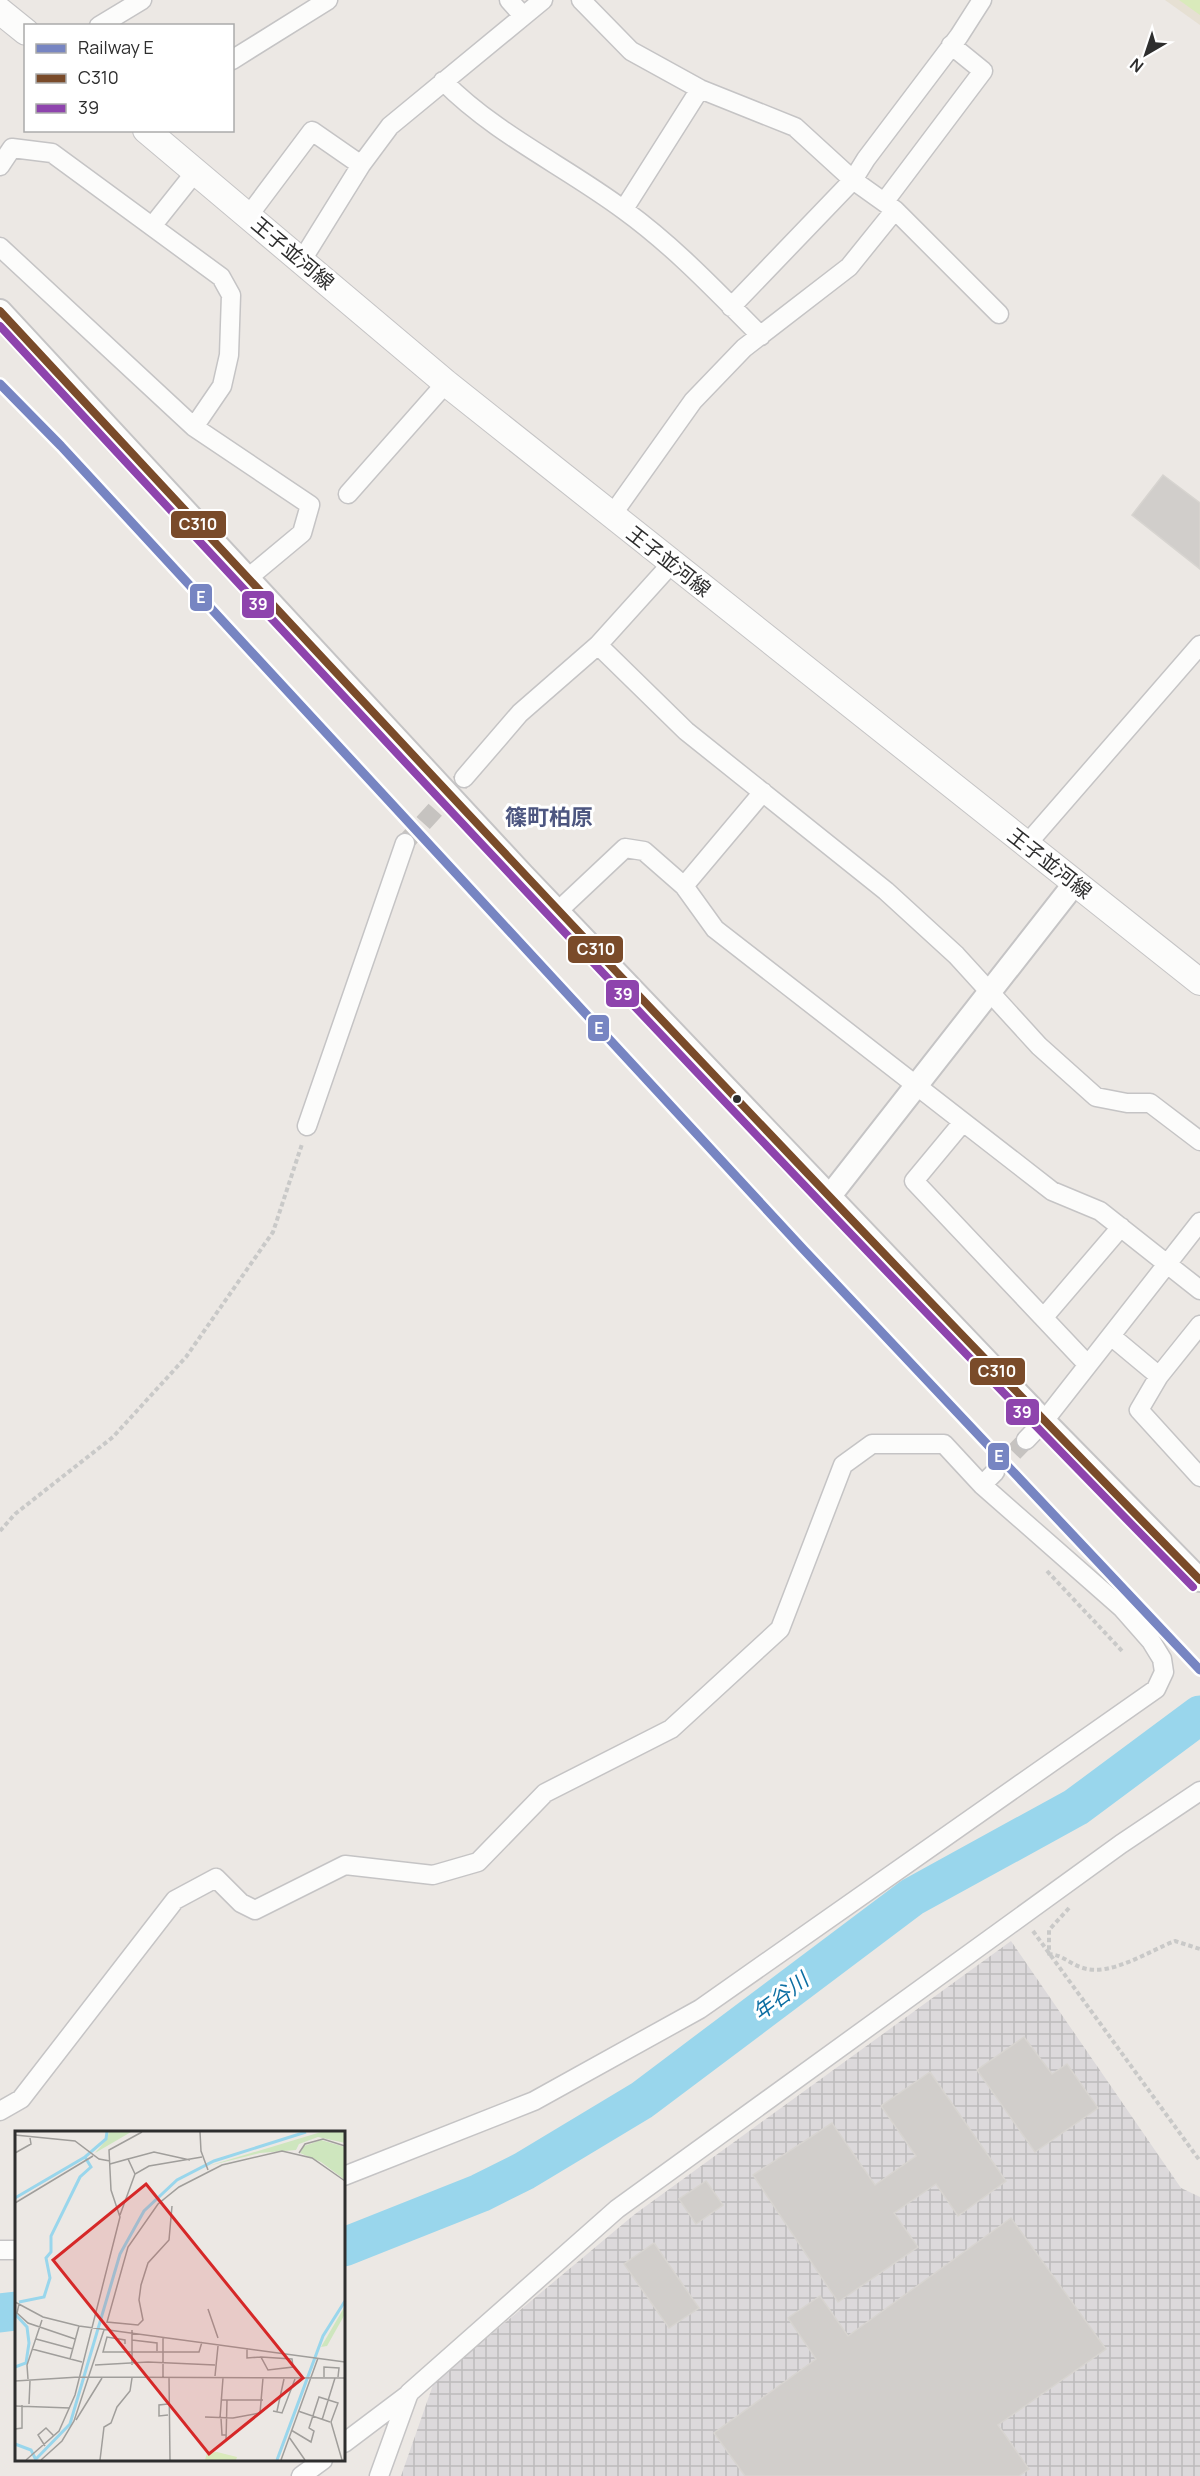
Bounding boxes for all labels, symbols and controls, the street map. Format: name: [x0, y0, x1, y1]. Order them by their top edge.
legend: [24, 24, 234, 132]
north arrow: [1116, 24, 1176, 84]
text: Railway E: [78, 35, 154, 59]
text: N: [1125, 53, 1148, 78]
text: C310: [78, 65, 119, 89]
text: 39: [78, 95, 99, 119]
street label: 王子並河線: [246, 211, 340, 295]
line badge: C310: [170, 510, 227, 539]
text: C310: [179, 513, 217, 535]
street label: 王子並河線: [621, 520, 717, 602]
line badge: E: [189, 583, 213, 612]
text: E: [196, 586, 206, 608]
line badge: 39: [241, 590, 275, 619]
text: 39: [248, 593, 268, 615]
district label: 篠町柏原: [505, 802, 593, 832]
street label: 王子並河線: [1002, 822, 1098, 904]
line badge: C310: [567, 935, 624, 964]
text: C310: [577, 938, 615, 960]
line badge: 39: [605, 979, 640, 1008]
text: 39: [613, 983, 633, 1005]
line badge: E: [587, 1014, 610, 1042]
text: E: [594, 1017, 604, 1039]
unlabelled marker: [731, 1093, 743, 1105]
line badge: C310: [969, 1357, 1026, 1386]
text: C310: [978, 1360, 1016, 1382]
line badge: 39: [1005, 1398, 1040, 1426]
text: 39: [1012, 1401, 1032, 1423]
line badge: E: [987, 1442, 1010, 1471]
text: E: [994, 1445, 1004, 1467]
water label: 年谷川: [746, 1965, 815, 2026]
inset map: [15, 2131, 345, 2461]

